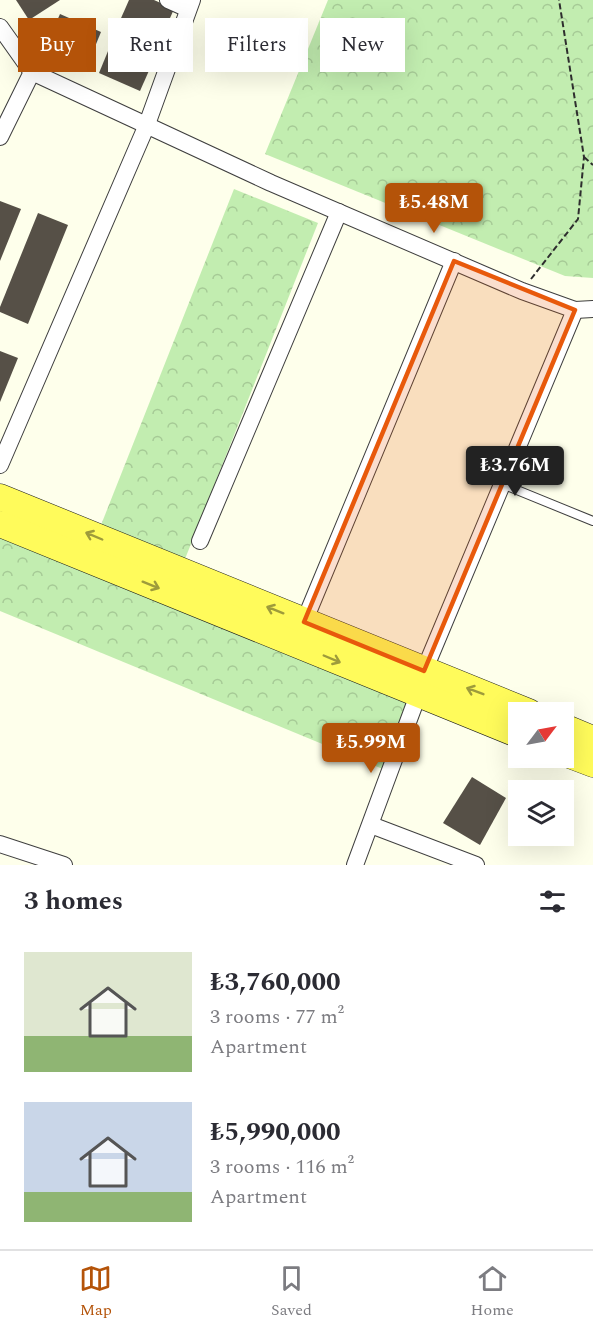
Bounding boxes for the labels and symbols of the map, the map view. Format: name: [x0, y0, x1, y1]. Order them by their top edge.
pin: ₺5.48M: [385, 183, 483, 234]
pin: ₺3.76M: [466, 446, 564, 497]
one-way arrow: [85, 530, 104, 541]
one-way arrow: [142, 581, 160, 592]
one-way arrow: [266, 604, 284, 615]
one-way arrow: [322, 654, 341, 665]
one-way arrow: [466, 684, 485, 695]
north arrow: [508, 702, 574, 768]
pin: ₺5.99M: [322, 723, 420, 774]

